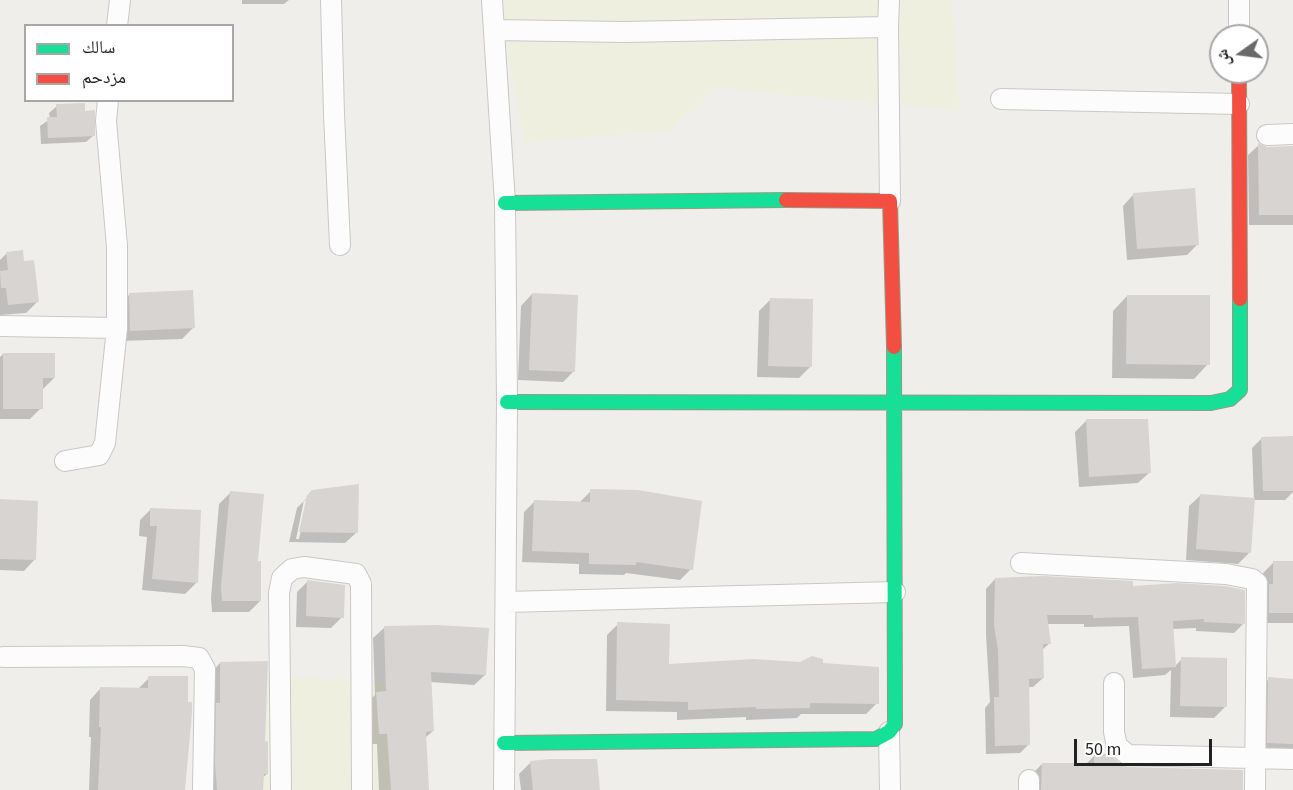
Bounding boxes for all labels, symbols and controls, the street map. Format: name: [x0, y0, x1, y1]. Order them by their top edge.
legend: [24, 24, 234, 102]
north arrow: [1209, 24, 1269, 84]
text: سالك: [82, 35, 115, 60]
text: ش: [1211, 47, 1236, 69]
text: مزدحم: [82, 65, 126, 90]
scale bar: [1077, 727, 1215, 765]
text: 50 m: [1085, 737, 1121, 762]

